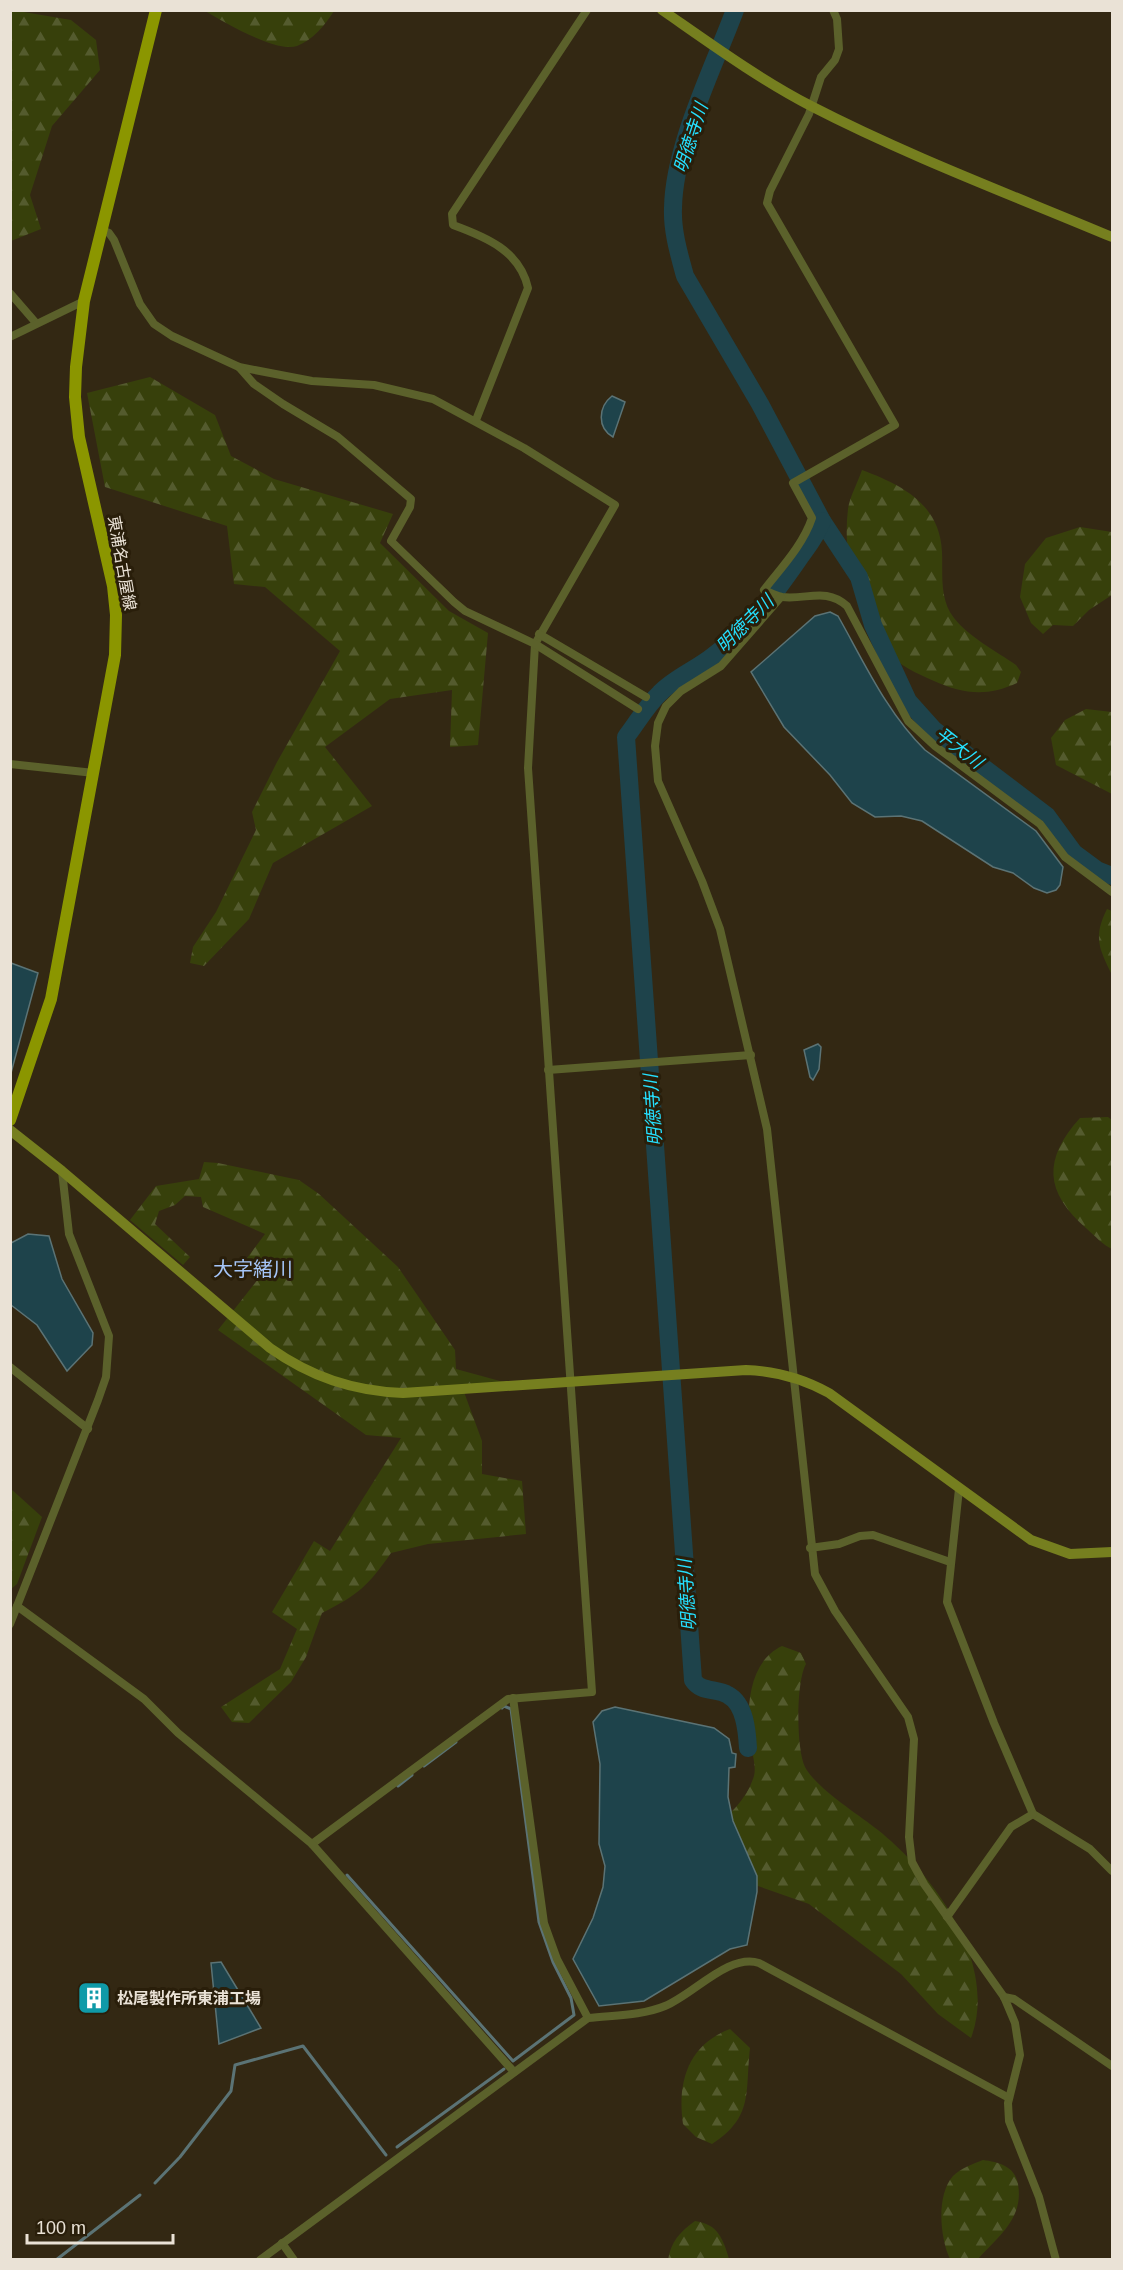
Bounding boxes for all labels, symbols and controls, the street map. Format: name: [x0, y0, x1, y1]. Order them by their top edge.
water label: 明徳寺川: [670, 99, 712, 175]
street label: 東浦名古屋線: [105, 514, 139, 612]
water label: 明徳寺川: [712, 590, 779, 657]
water label: 平大川: [932, 723, 988, 774]
water label: 明徳寺川: [640, 1071, 665, 1147]
district label: 大字緒川: [213, 1258, 293, 1280]
water label: 明徳寺川: [674, 1556, 699, 1632]
building icon: 松尾製作所東浦工場: [76, 1980, 112, 2016]
place label: 松尾製作所東浦工場: [117, 1989, 261, 2007]
scale bar: [27, 2207, 172, 2245]
text: 100 m: [36, 2218, 86, 2238]

